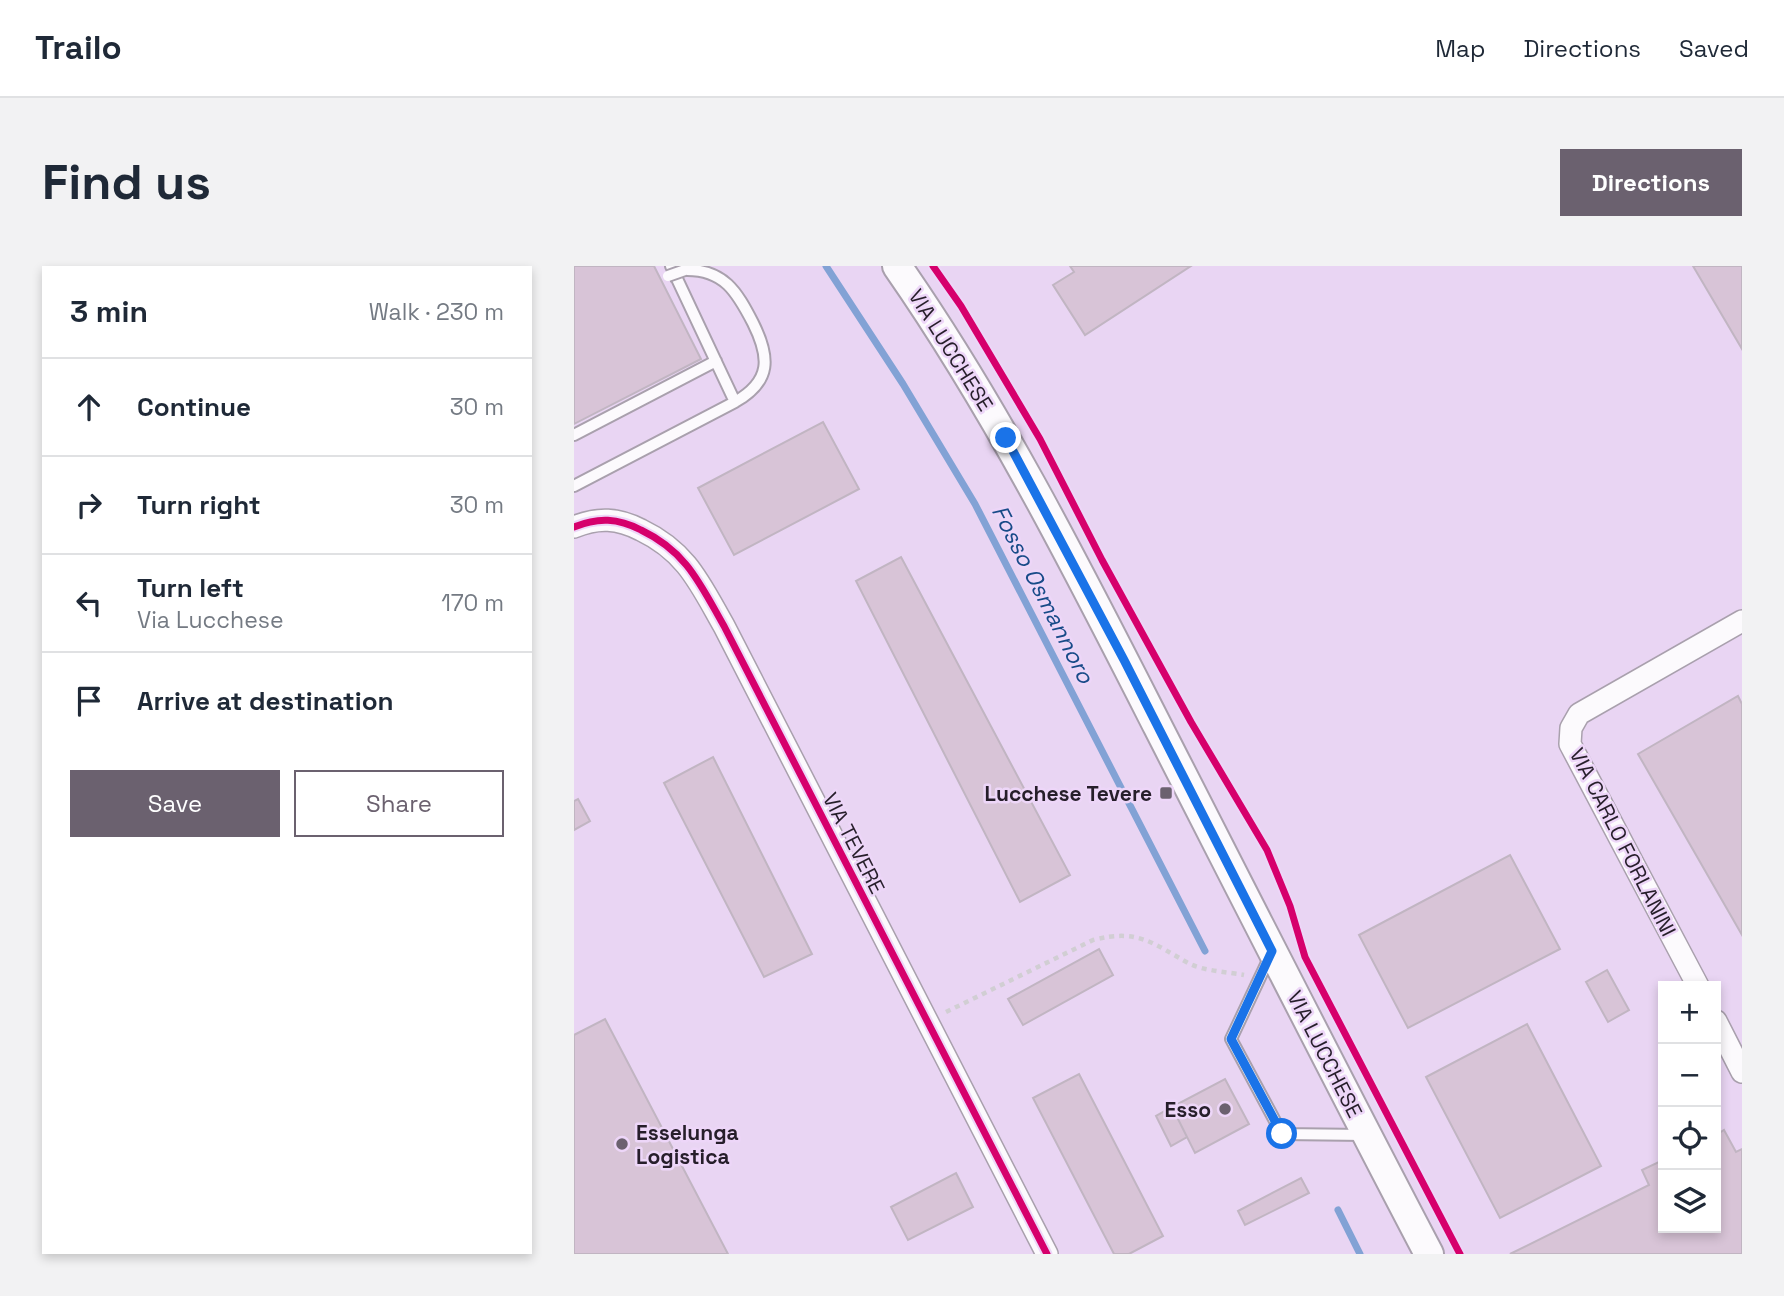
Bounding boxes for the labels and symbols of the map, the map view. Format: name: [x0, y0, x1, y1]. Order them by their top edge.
street label: VIA LUCCHESE: [903, 284, 999, 416]
route end: [990, 422, 1021, 453]
water label: Fosso Osmannoro: [985, 500, 1101, 689]
street label: VIA CARLO FORLANINI: [1564, 743, 1682, 941]
place label: Lucchese Tevere: [985, 780, 1152, 807]
marker: Lucchese Tevere: [1158, 785, 1174, 801]
street label: VIA TEVERE: [817, 788, 891, 898]
street label: VIA LUCCHESE: [1281, 986, 1369, 1122]
place label: Esso: [1165, 1096, 1211, 1123]
marker: Esso: [1217, 1101, 1233, 1117]
route start: [1266, 1118, 1297, 1149]
place label: Esselunga Logistica: [636, 1119, 739, 1170]
marker: Esselunga Logistica: [614, 1136, 630, 1152]

